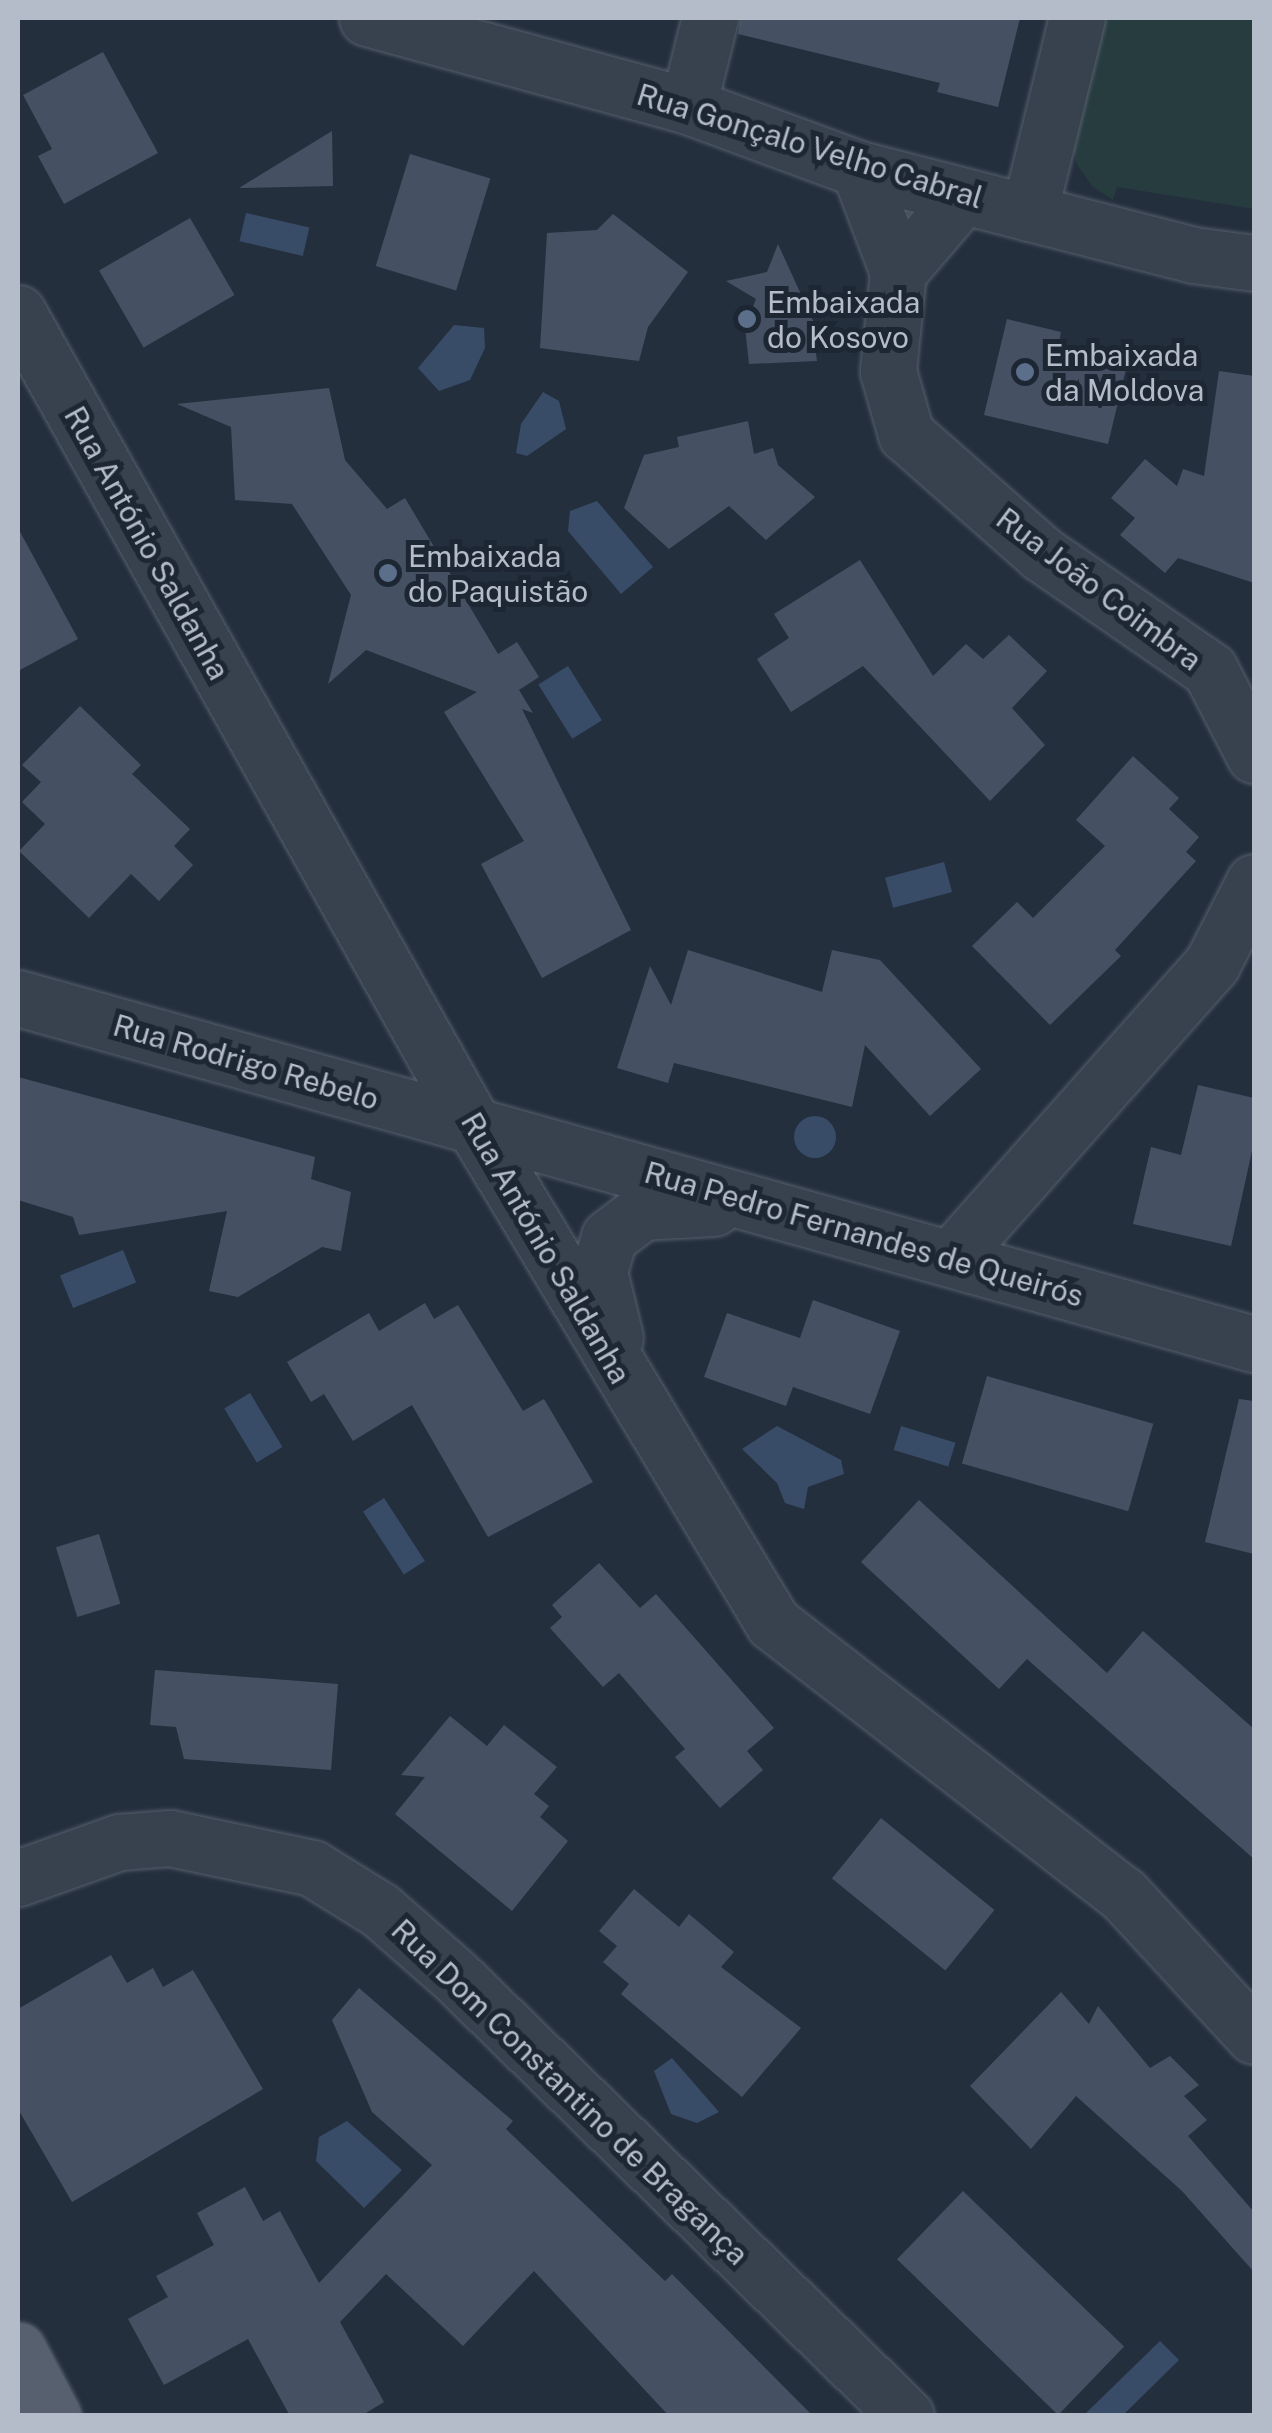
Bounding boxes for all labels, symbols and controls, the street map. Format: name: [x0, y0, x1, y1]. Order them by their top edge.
street label: Rua Gonçalo Velho Cabral: [632, 76, 988, 216]
place label: Embaixada do Kosovo: [767, 284, 920, 354]
marker: Embaixada do Kosovo: [736, 308, 758, 330]
place label: Embaixada da Moldova: [1045, 337, 1204, 408]
marker: Embaixada da Moldova: [1014, 361, 1036, 383]
street label: Rua António Saldanha: [57, 400, 237, 686]
street label: Rua João Coimbra: [989, 500, 1209, 678]
place label: Embaixada do Paquistão: [408, 538, 588, 608]
marker: Embaixada do Paquistão: [377, 562, 399, 584]
street label: Rua Rodrigo Rebelo: [109, 1007, 383, 1117]
street label: Rua António Saldanha: [454, 1106, 638, 1390]
street label: Rua Pedro Fernandes de Queirós: [640, 1154, 1088, 1314]
street label: Rua Dom Constantino de Bragança: [384, 1911, 756, 2273]

